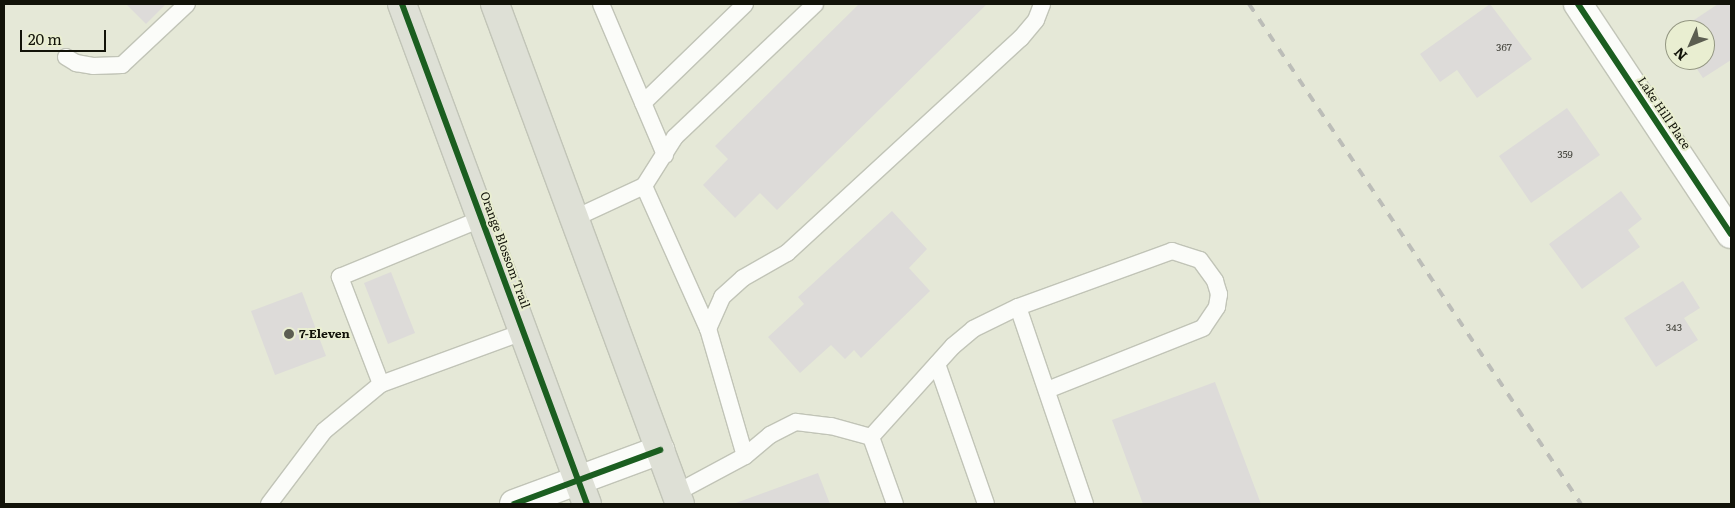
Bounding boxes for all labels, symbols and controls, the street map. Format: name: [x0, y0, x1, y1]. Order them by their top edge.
scale bar: [22, 20, 109, 52]
north arrow: [1665, 20, 1715, 70]
text: 20 m: [28, 27, 62, 50]
house number: 367: [1496, 41, 1512, 53]
text: N: [1669, 44, 1691, 66]
street label: Lake Hill Place: [1634, 74, 1694, 152]
house number: 359: [1557, 148, 1573, 160]
street label: Orange Blossom Trail: [477, 190, 533, 310]
house number: 343: [1666, 321, 1682, 333]
place label: 7-Eleven: [299, 327, 350, 341]
marker: 7-Eleven: [283, 328, 295, 340]

